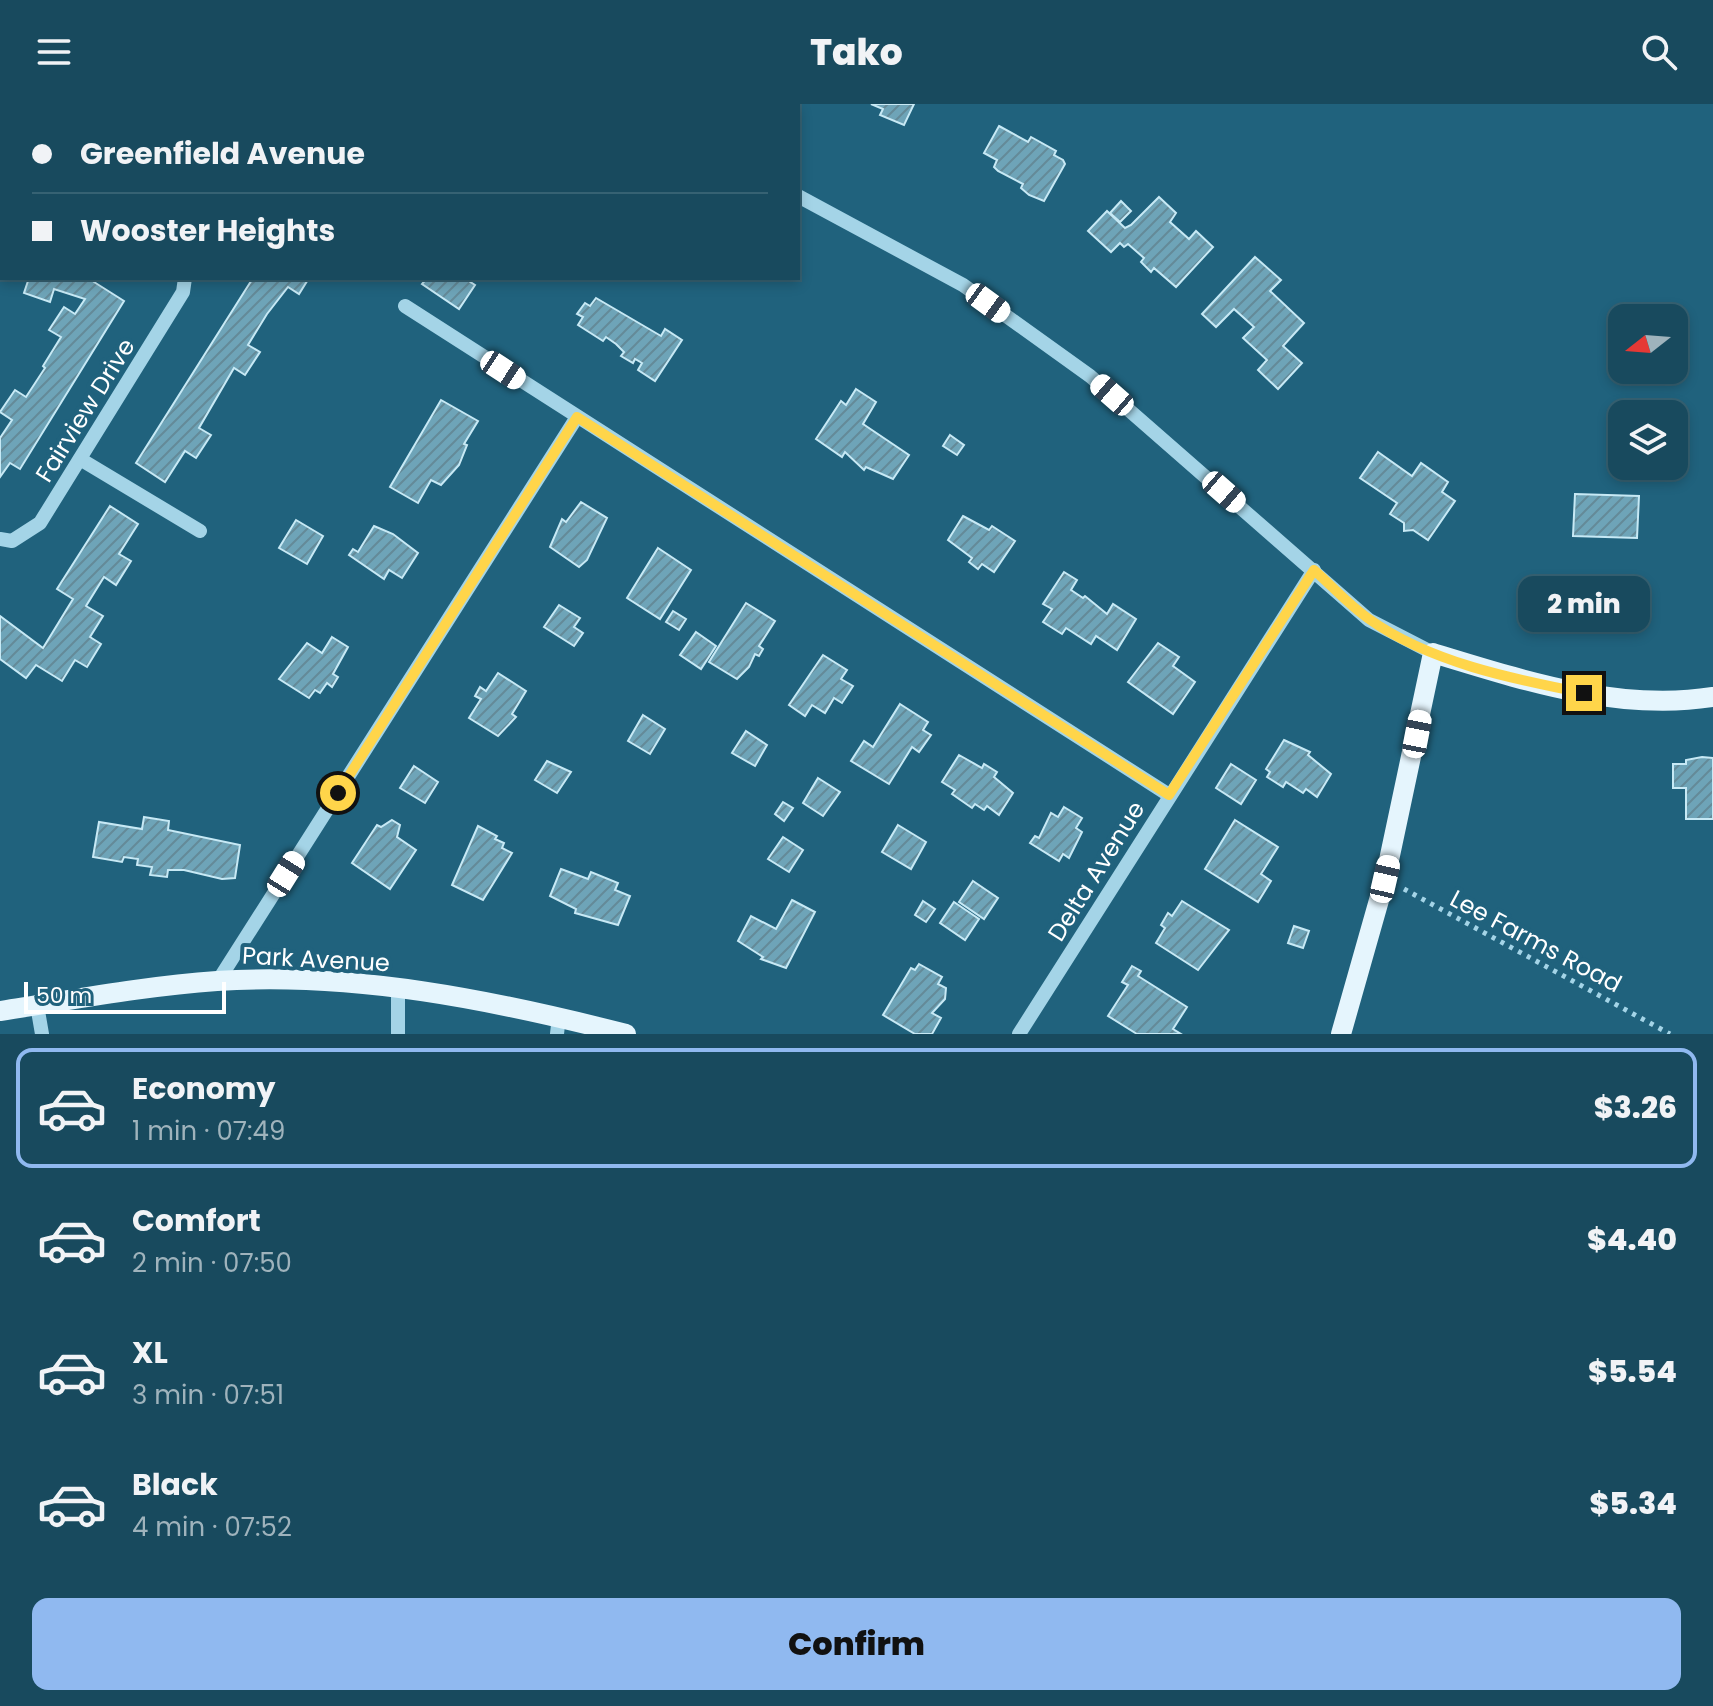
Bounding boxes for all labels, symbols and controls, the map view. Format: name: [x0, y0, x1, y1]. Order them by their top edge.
text: Tako: [810, 27, 903, 78]
icon: menu: [32, 30, 76, 74]
icon: search: [1637, 30, 1681, 74]
text: Greenfield Avenue: [80, 132, 365, 175]
text: Wooster Heights: [80, 209, 335, 252]
car: [962, 279, 1014, 327]
north arrow: [1608, 304, 1688, 384]
map controls: [1608, 304, 1688, 480]
street label: Fairview Drive: [28, 332, 142, 488]
car: [476, 347, 530, 393]
car: [1086, 370, 1138, 420]
button: layers: [1608, 400, 1688, 480]
car: [1198, 467, 1250, 517]
callout: 2 min: [1518, 577, 1650, 633]
text: 2 min: [1547, 586, 1621, 622]
route end: [1566, 675, 1602, 711]
car: [1401, 708, 1433, 760]
route start: [320, 775, 356, 811]
street label: Delta Avenue: [1040, 795, 1152, 947]
car: [263, 847, 309, 901]
car: [1368, 853, 1402, 905]
street label: Lee Farms Road: [1444, 882, 1628, 1000]
street label: Park Avenue: [241, 939, 391, 979]
scale bar: [24, 978, 226, 1014]
text: 50 m: [36, 980, 92, 1011]
text: Economy: [132, 1067, 276, 1110]
icon: car: [36, 1072, 108, 1144]
text: $3.26: [1594, 1086, 1677, 1129]
text: 1 min · 07:49: [132, 1113, 285, 1149]
text: Comfort: [132, 1199, 261, 1242]
icon: car: [36, 1204, 108, 1276]
text: $4.40: [1587, 1218, 1677, 1261]
text: 2 min · 07:50: [132, 1245, 292, 1281]
text: XL: [132, 1331, 168, 1374]
icon: car: [36, 1336, 108, 1408]
text: $5.54: [1588, 1350, 1677, 1393]
text: 3 min · 07:51: [132, 1377, 284, 1413]
text: Black: [132, 1463, 218, 1506]
icon: car: [36, 1468, 108, 1540]
text: $5.34: [1589, 1482, 1677, 1525]
text: 4 min · 07:52: [132, 1509, 292, 1545]
button: Confirm: [32, 1598, 1681, 1690]

